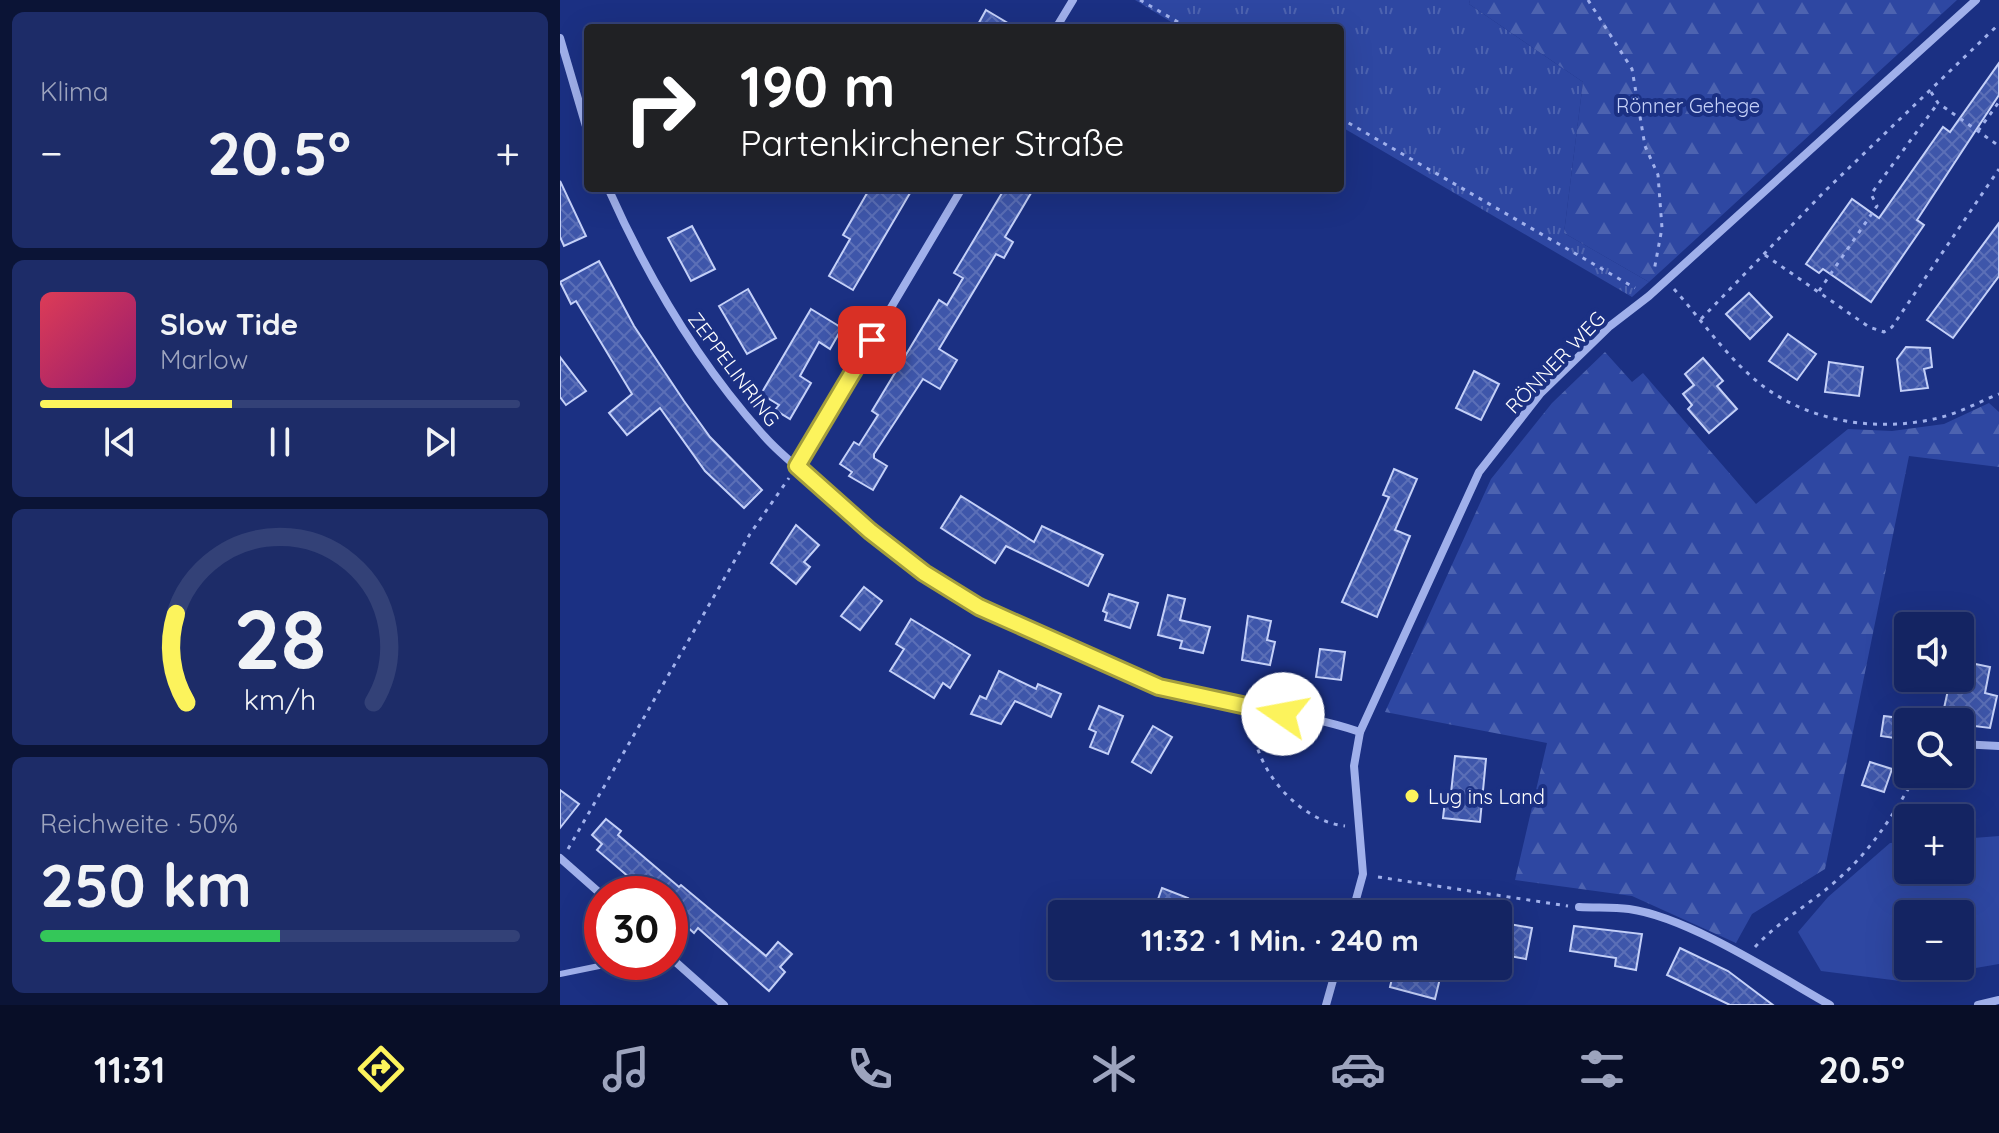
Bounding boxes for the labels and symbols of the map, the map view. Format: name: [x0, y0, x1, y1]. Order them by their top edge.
park label: Rönner Gehege: [1616, 93, 1760, 118]
pin: [838, 306, 906, 374]
street label: RÖNNER WEG: [1500, 306, 1610, 418]
street label: ZEPPELINRING: [683, 307, 785, 431]
position arrow: [1241, 672, 1325, 756]
place label: Lug ins Land: [1428, 784, 1545, 809]
marker: Lug ins Land: [1403, 787, 1421, 805]
speed limit sign: 30: [584, 876, 688, 980]

